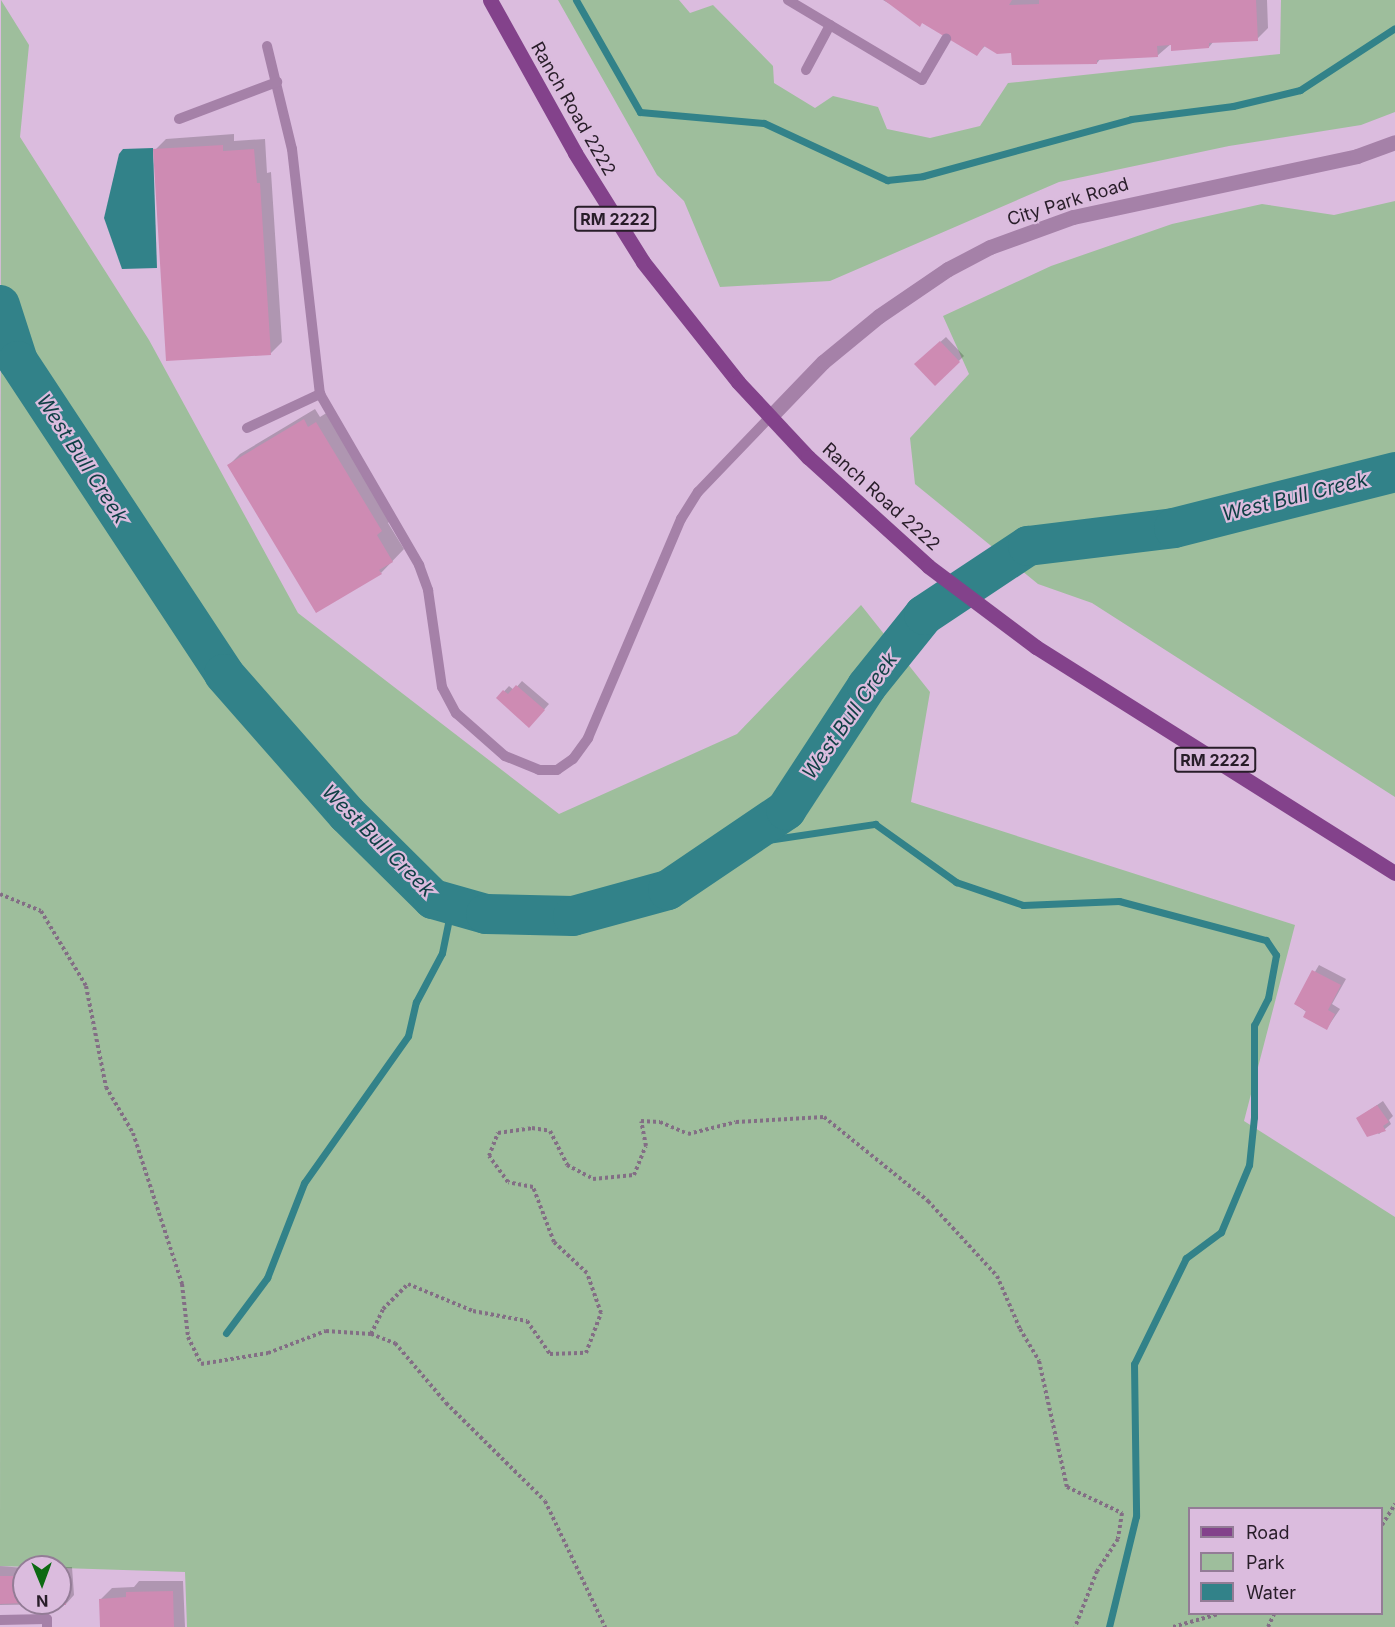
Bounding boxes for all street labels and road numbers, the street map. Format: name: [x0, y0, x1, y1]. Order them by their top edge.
street label: Ranch Road 2222: [526, 38, 620, 180]
street label: City Park Road: [1005, 173, 1131, 231]
road number: RM 2222: [573, 206, 657, 232]
street label: Ranch Road 2222: [818, 439, 944, 555]
road number: RM 2222: [1173, 747, 1257, 773]

